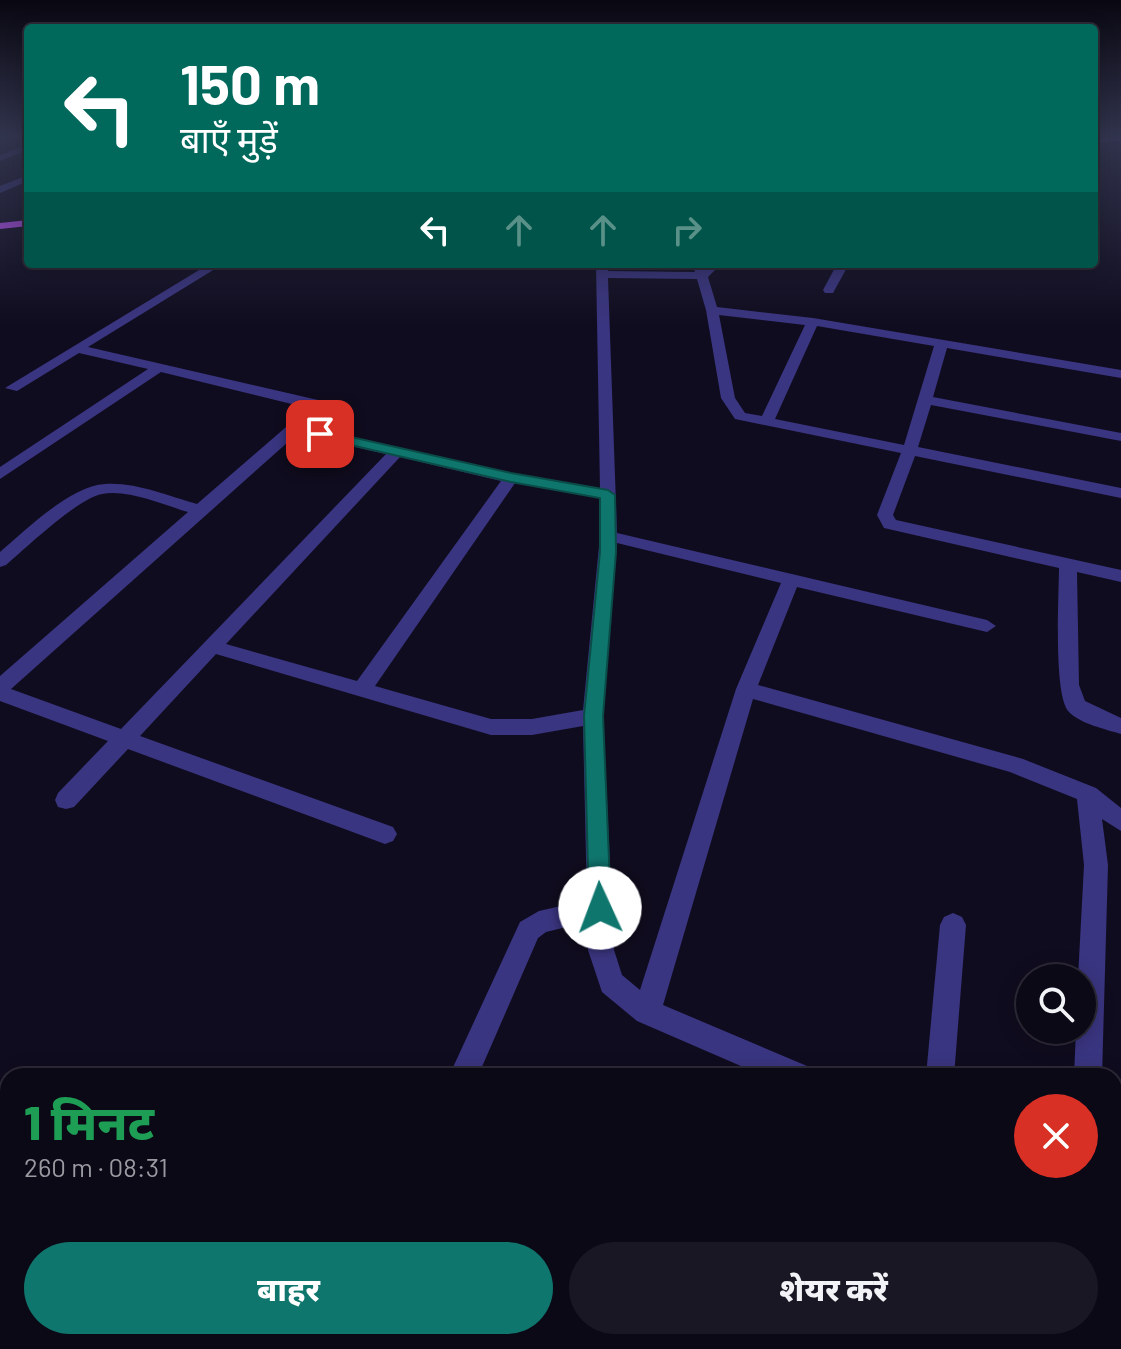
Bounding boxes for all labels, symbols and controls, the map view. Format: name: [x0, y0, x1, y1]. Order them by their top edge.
text: 150 m: [180, 49, 320, 116]
icon: left: [48, 56, 152, 160]
text: बाएँ मुड़ें: [180, 117, 278, 160]
icon: left: [413, 208, 457, 252]
icon: ahead: [497, 208, 541, 252]
icon: ahead: [581, 208, 625, 252]
icon: right: [665, 208, 709, 252]
pin: [286, 400, 354, 468]
icon: arrive: [298, 412, 342, 456]
position arrow: [558, 866, 642, 950]
map controls: [1016, 964, 1096, 1044]
button: search: [1016, 964, 1096, 1044]
text: 1 मिनट: [24, 1092, 154, 1150]
button: close: [1014, 1094, 1098, 1178]
text: 260 m · 08:31: [24, 1151, 168, 1182]
button: बाहर: [24, 1242, 553, 1334]
button: शेयर करें: [569, 1242, 1098, 1334]

